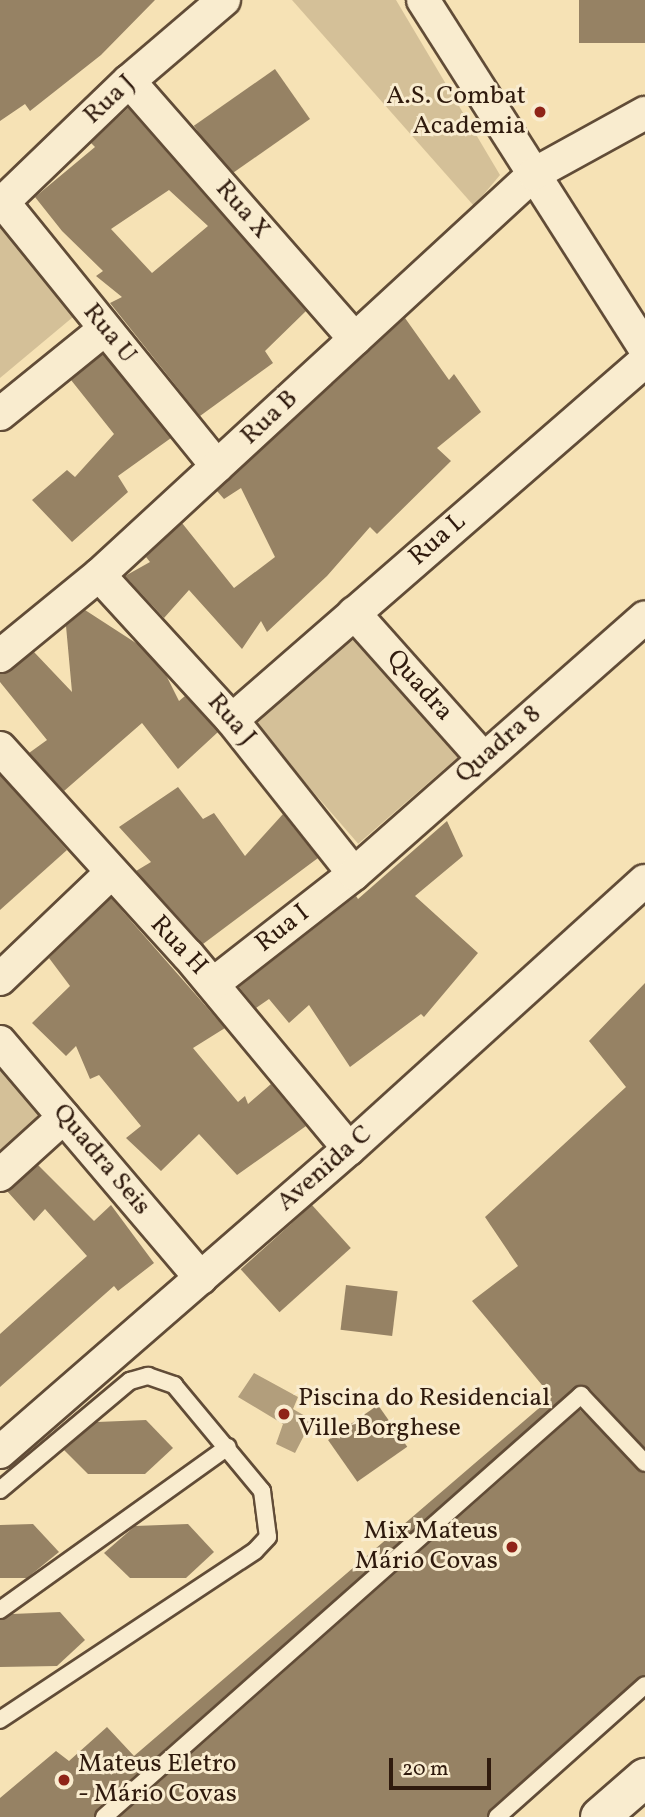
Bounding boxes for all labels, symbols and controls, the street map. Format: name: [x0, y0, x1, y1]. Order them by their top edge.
street label: Rua J: [78, 68, 142, 132]
place label: A.S. Combat Academia: [386, 81, 526, 142]
marker: A.S. Combat Academia: [532, 104, 548, 120]
street label: Rua X: [208, 174, 276, 246]
street label: Rua U: [75, 298, 143, 370]
street label: Rua B: [235, 384, 305, 452]
street label: Rua L: [403, 507, 473, 573]
street label: Quadra: [379, 644, 459, 728]
street label: Rua J: [200, 687, 262, 753]
street label: Quadra 8: [450, 699, 548, 791]
street label: Rua I: [250, 898, 316, 960]
street label: Rua H: [143, 910, 213, 982]
street label: Quadra Seis: [45, 1098, 157, 1222]
street label: Avenida C: [271, 1119, 379, 1219]
place label: Piscina do Residencial Ville Borghese: [298, 1383, 550, 1444]
marker: Piscina do Residencial Ville Borghese: [276, 1406, 292, 1422]
place label: Mix Mateus Mário Covas: [355, 1516, 498, 1578]
marker: Mix Mateus Mário Covas: [504, 1539, 520, 1555]
scale bar: [393, 1744, 494, 1788]
place label: Mateus Eletro - Mário Covas: [78, 1749, 237, 1810]
text: 20 m: [402, 1755, 448, 1784]
marker: Mateus Eletro - Mário Covas: [56, 1772, 72, 1788]

